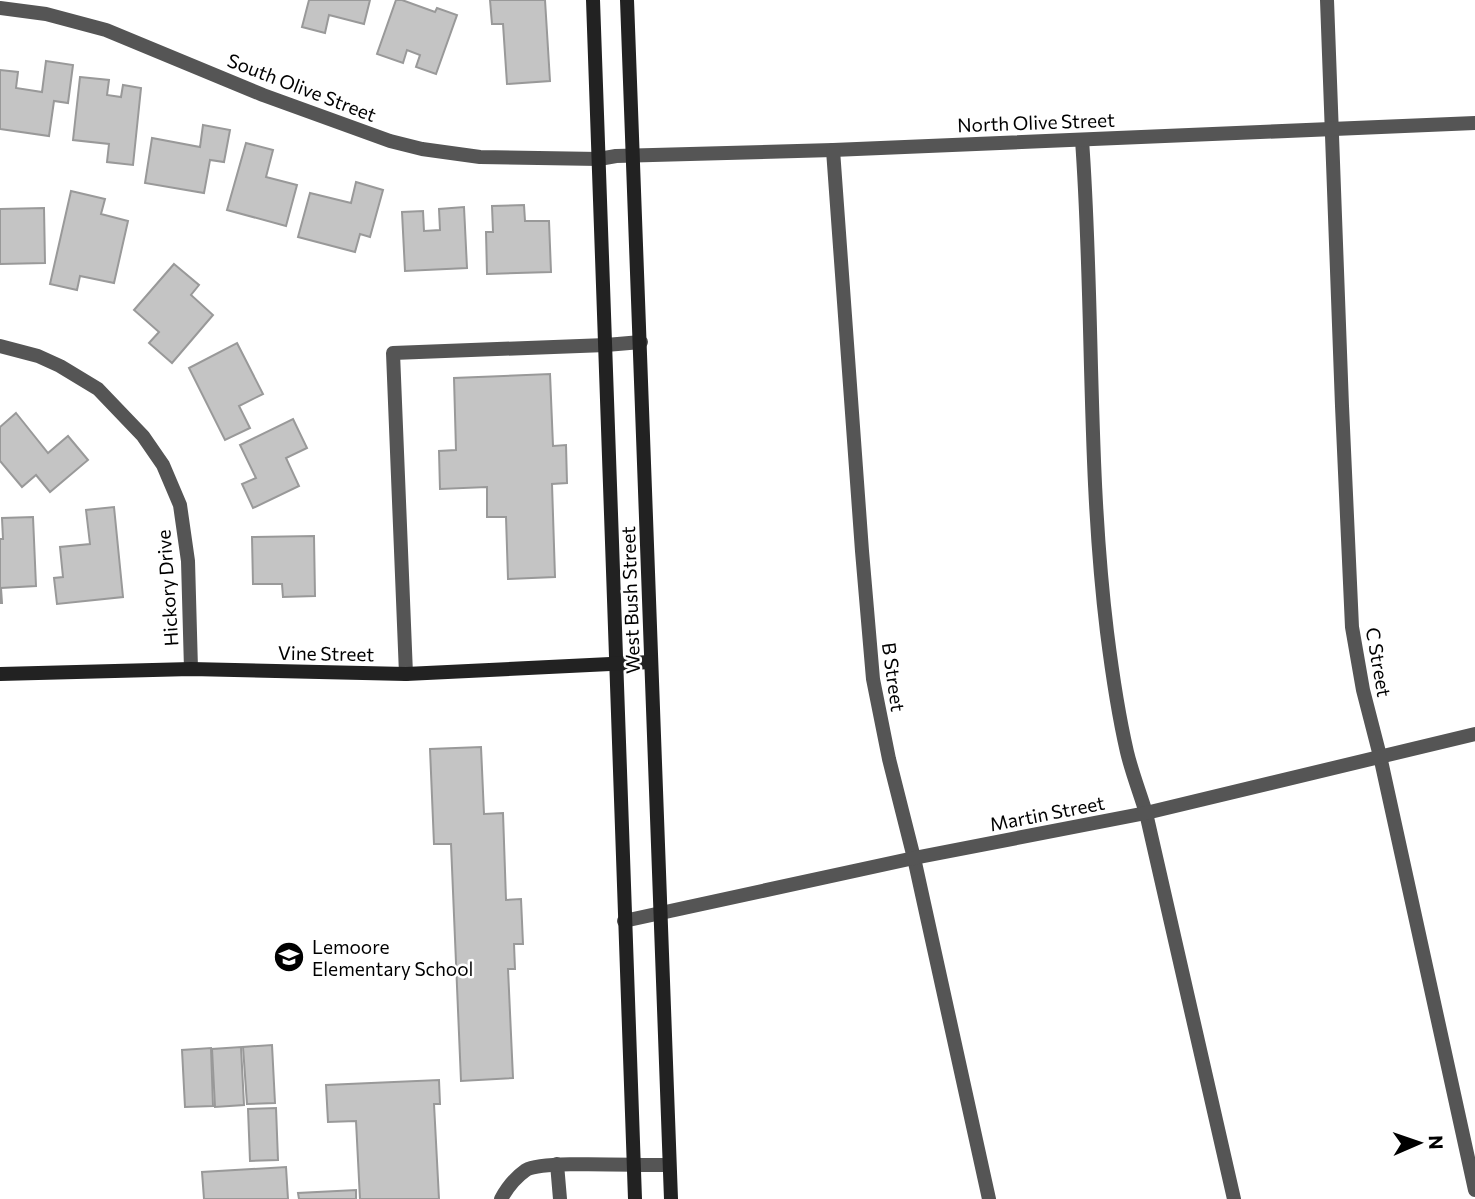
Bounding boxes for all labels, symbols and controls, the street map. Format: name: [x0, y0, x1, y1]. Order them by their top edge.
street label: South Olive Street: [224, 48, 380, 126]
street label: North Olive Street: [957, 108, 1115, 136]
street label: West Bush Street: [616, 526, 644, 674]
street label: Hickory Drive: [151, 529, 183, 647]
street label: C Street: [1362, 625, 1396, 699]
street label: Vine Street: [278, 641, 374, 665]
street label: B Street: [878, 641, 910, 713]
street label: Martin Street: [988, 791, 1107, 835]
place label: Lemoore Elementary School: [312, 935, 473, 980]
school or university icon: Lemoore Elementary School: [272, 940, 306, 974]
north arrow: [1384, 1108, 1454, 1178]
text: N: [1425, 1135, 1448, 1150]

